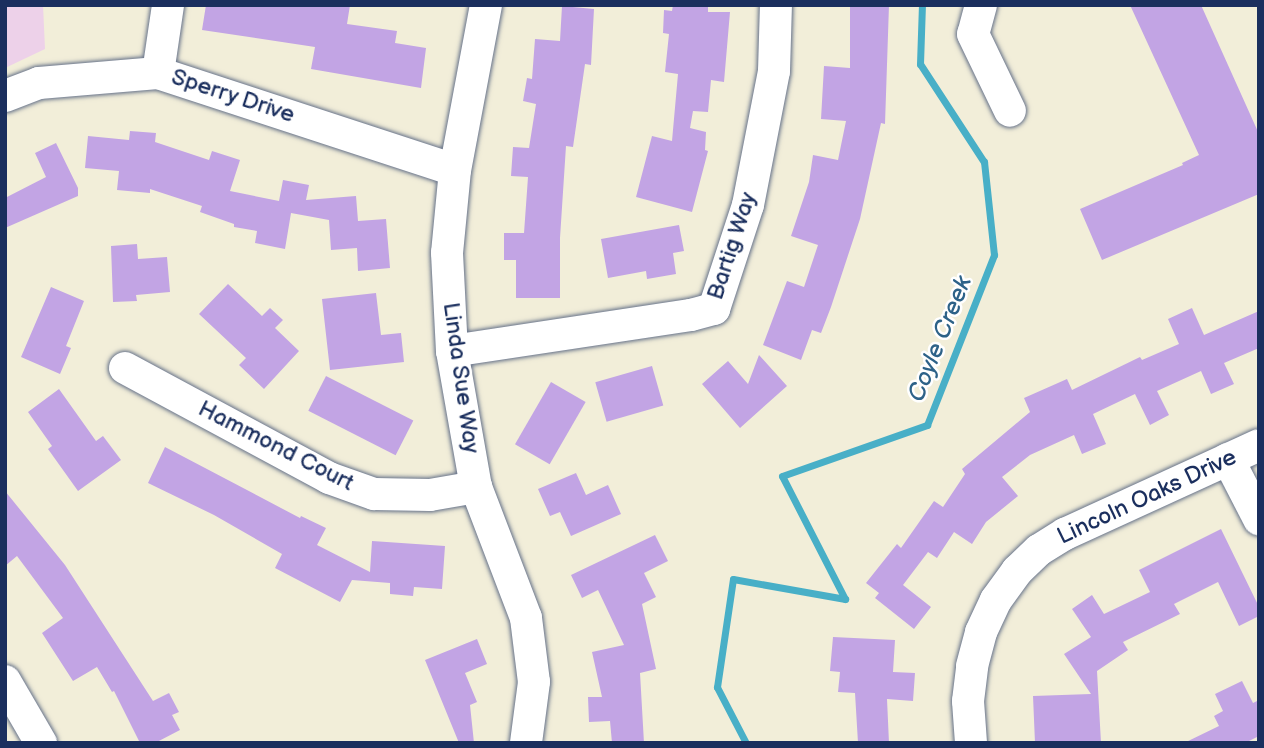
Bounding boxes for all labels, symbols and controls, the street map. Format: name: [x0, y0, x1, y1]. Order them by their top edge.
street label: Sperry Drive: [167, 63, 299, 129]
street label: Bartig Way: [702, 188, 762, 304]
water label: Coyle Creek: [902, 272, 978, 406]
street label: Linda Sue Way: [437, 300, 485, 456]
street label: Hammond Court: [194, 395, 358, 497]
street label: Lincoln Oaks Drive: [1053, 443, 1241, 551]

